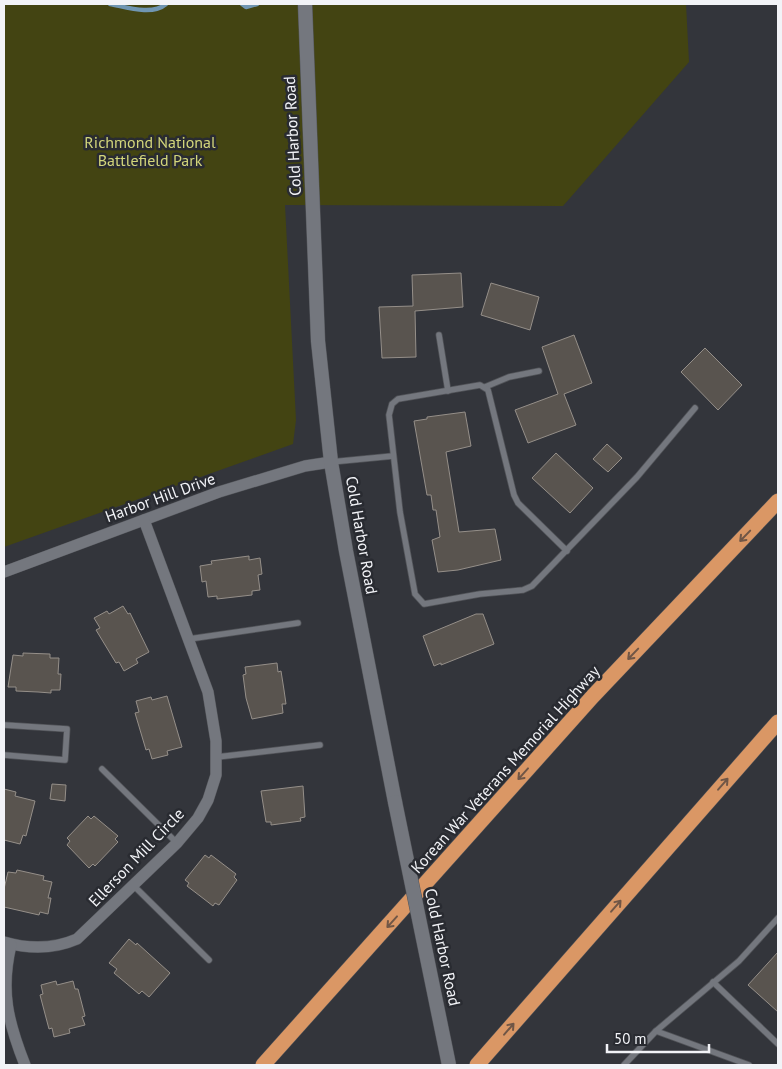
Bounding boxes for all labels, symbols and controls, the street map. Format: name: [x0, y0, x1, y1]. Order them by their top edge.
street label: Cold Harbor Road: [279, 76, 305, 196]
park label: Richmond National Battlefield Park: [84, 132, 216, 170]
street label: Harbor Hill Drive: [102, 468, 218, 526]
street label: Cold Harbor Road: [342, 474, 382, 596]
one-way arrow: [739, 530, 751, 543]
one-way arrow: [627, 648, 639, 660]
street label: Korean War Veterans Memorial Highway: [406, 661, 604, 877]
one-way arrow: [517, 767, 528, 780]
one-way arrow: [718, 778, 729, 791]
street label: Ellerson Mill Circle: [84, 804, 188, 910]
street label: Cold Harbor Road: [421, 886, 465, 1008]
one-way arrow: [611, 900, 622, 913]
one-way arrow: [386, 915, 398, 928]
one-way arrow: [504, 1022, 515, 1035]
scale bar: [607, 1022, 710, 1054]
text: 50 m: [614, 1029, 647, 1048]

